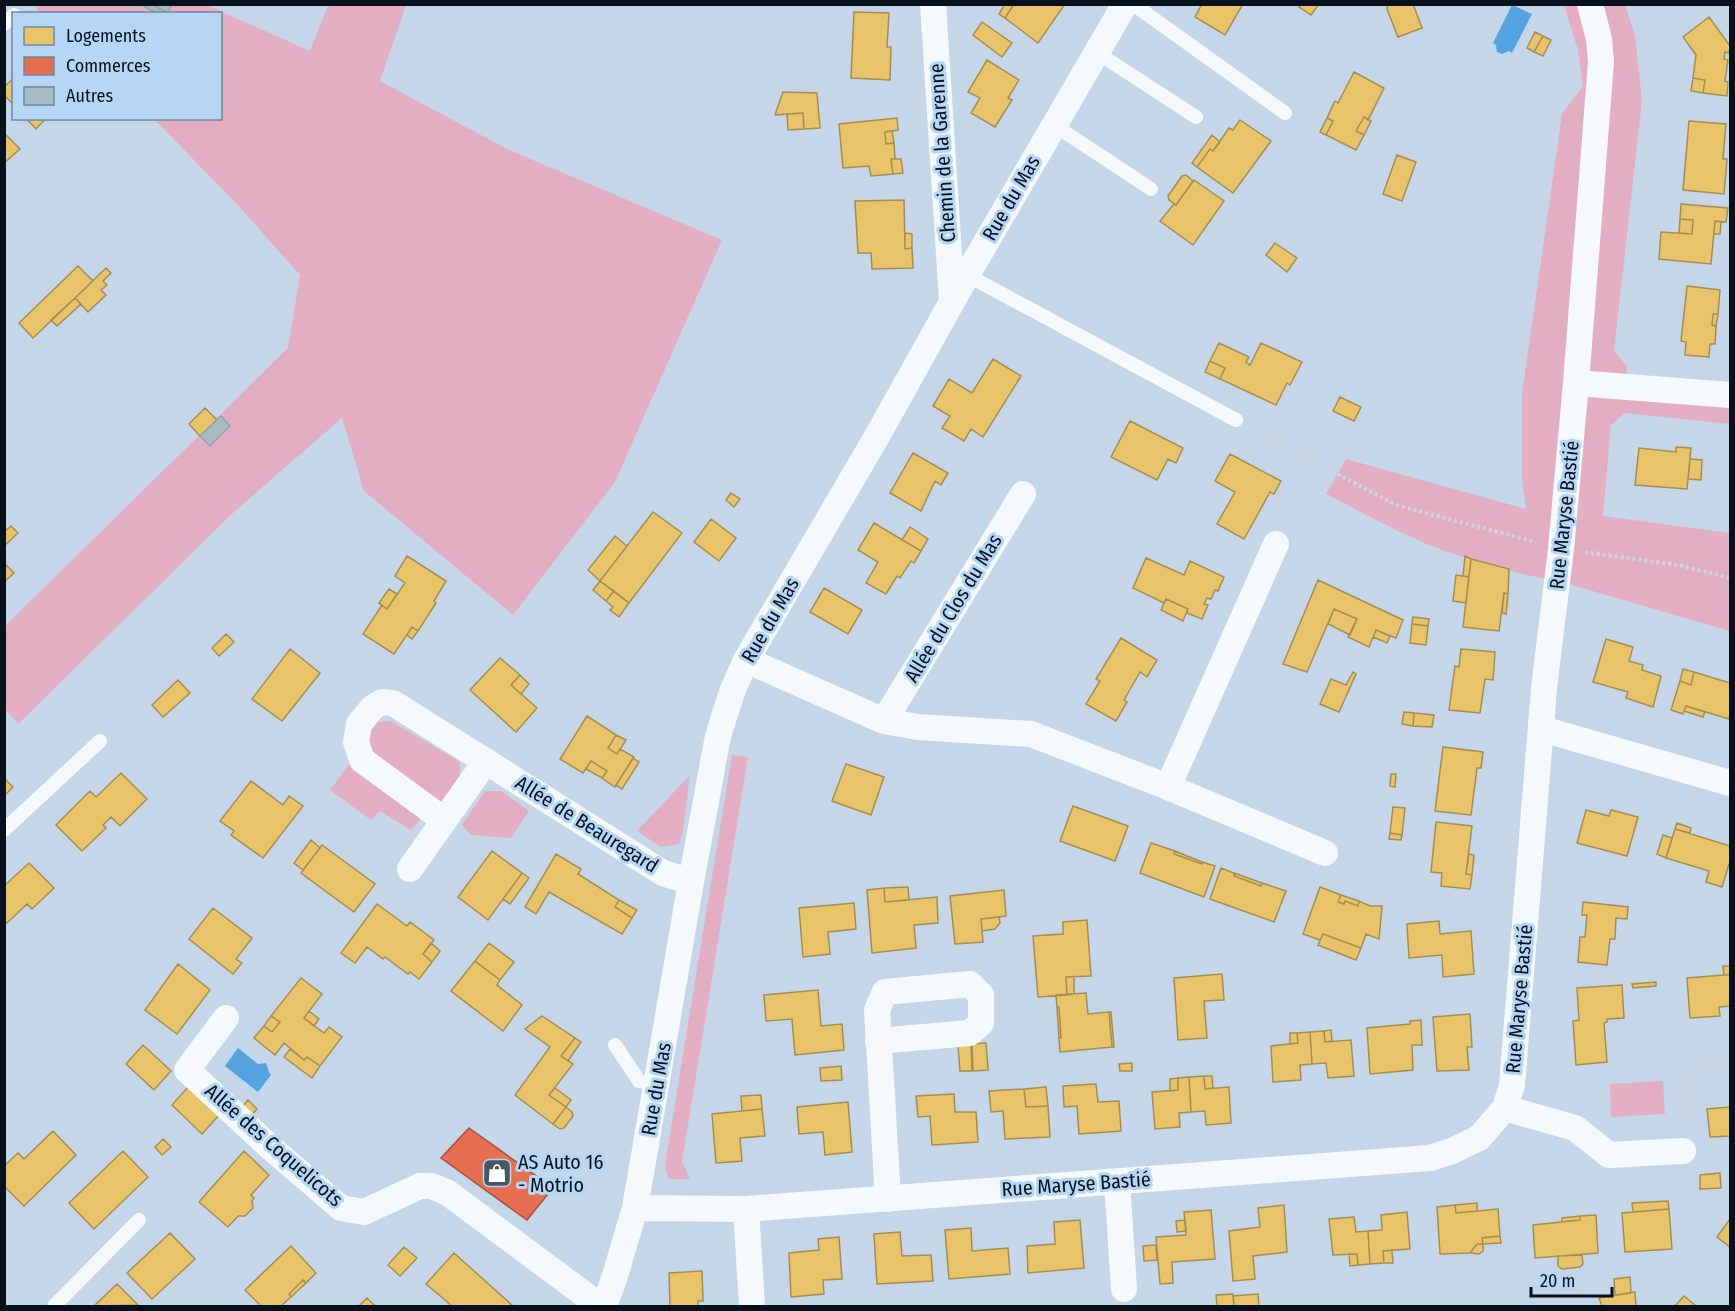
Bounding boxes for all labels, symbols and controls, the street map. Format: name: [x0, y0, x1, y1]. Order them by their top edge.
legend: [12, 12, 222, 120]
text: Logements: [66, 25, 146, 47]
text: Commerces: [66, 55, 151, 77]
street label: Chemin de la Garenne: [924, 63, 960, 243]
text: Autres: [66, 85, 113, 107]
street label: Rue du Mas: [977, 151, 1045, 245]
street label: Rue Maryse Bastié: [1544, 439, 1584, 591]
street label: Allée du Clos du Mas: [899, 530, 1007, 686]
street label: Rue du Mas: [736, 573, 804, 667]
street label: Allée de Beauregard: [511, 770, 663, 878]
street label: Rue Maryse Bastié: [1501, 924, 1537, 1074]
street label: Rue du Mas: [636, 1041, 676, 1137]
street label: Allée des Coquelicots: [200, 1079, 348, 1211]
place label: AS Auto 16 - Motrio: [518, 1150, 603, 1197]
shop icon: AS Auto 16 - Motrio: [481, 1157, 513, 1189]
street label: Rue Maryse Bastié: [1001, 1167, 1151, 1201]
scale bar: [1531, 1260, 1612, 1298]
text: 20 m: [1540, 1270, 1575, 1292]

